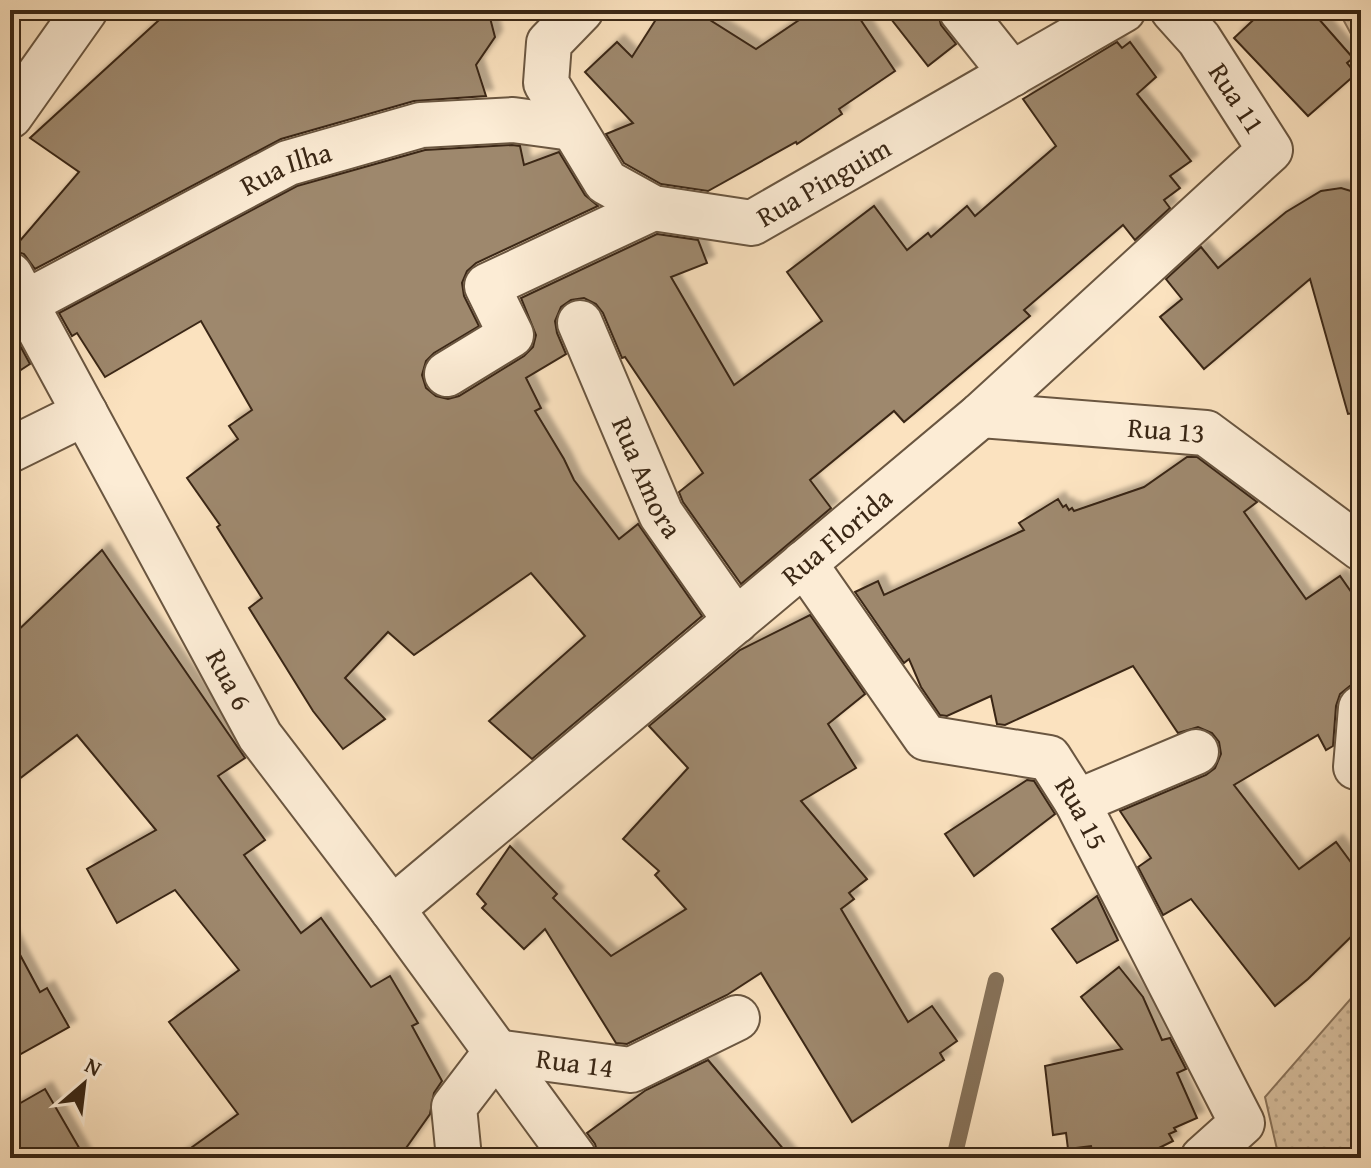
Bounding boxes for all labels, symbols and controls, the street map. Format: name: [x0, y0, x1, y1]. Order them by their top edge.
street label: Rua 11: [1199, 54, 1276, 141]
street label: Rua Pinguim: [748, 127, 898, 237]
street label: Rua Ilha: [232, 130, 337, 205]
street label: Rua 13: [1126, 406, 1207, 453]
street label: Rua Amora: [602, 410, 693, 547]
street label: Rua Florida: [772, 477, 901, 595]
street label: Rua 6: [196, 641, 263, 717]
street label: Rua 15: [1046, 768, 1119, 856]
street label: Rua 14: [534, 1037, 616, 1087]
north arrow: [44, 1044, 124, 1124]
text: N: [79, 1049, 108, 1084]

